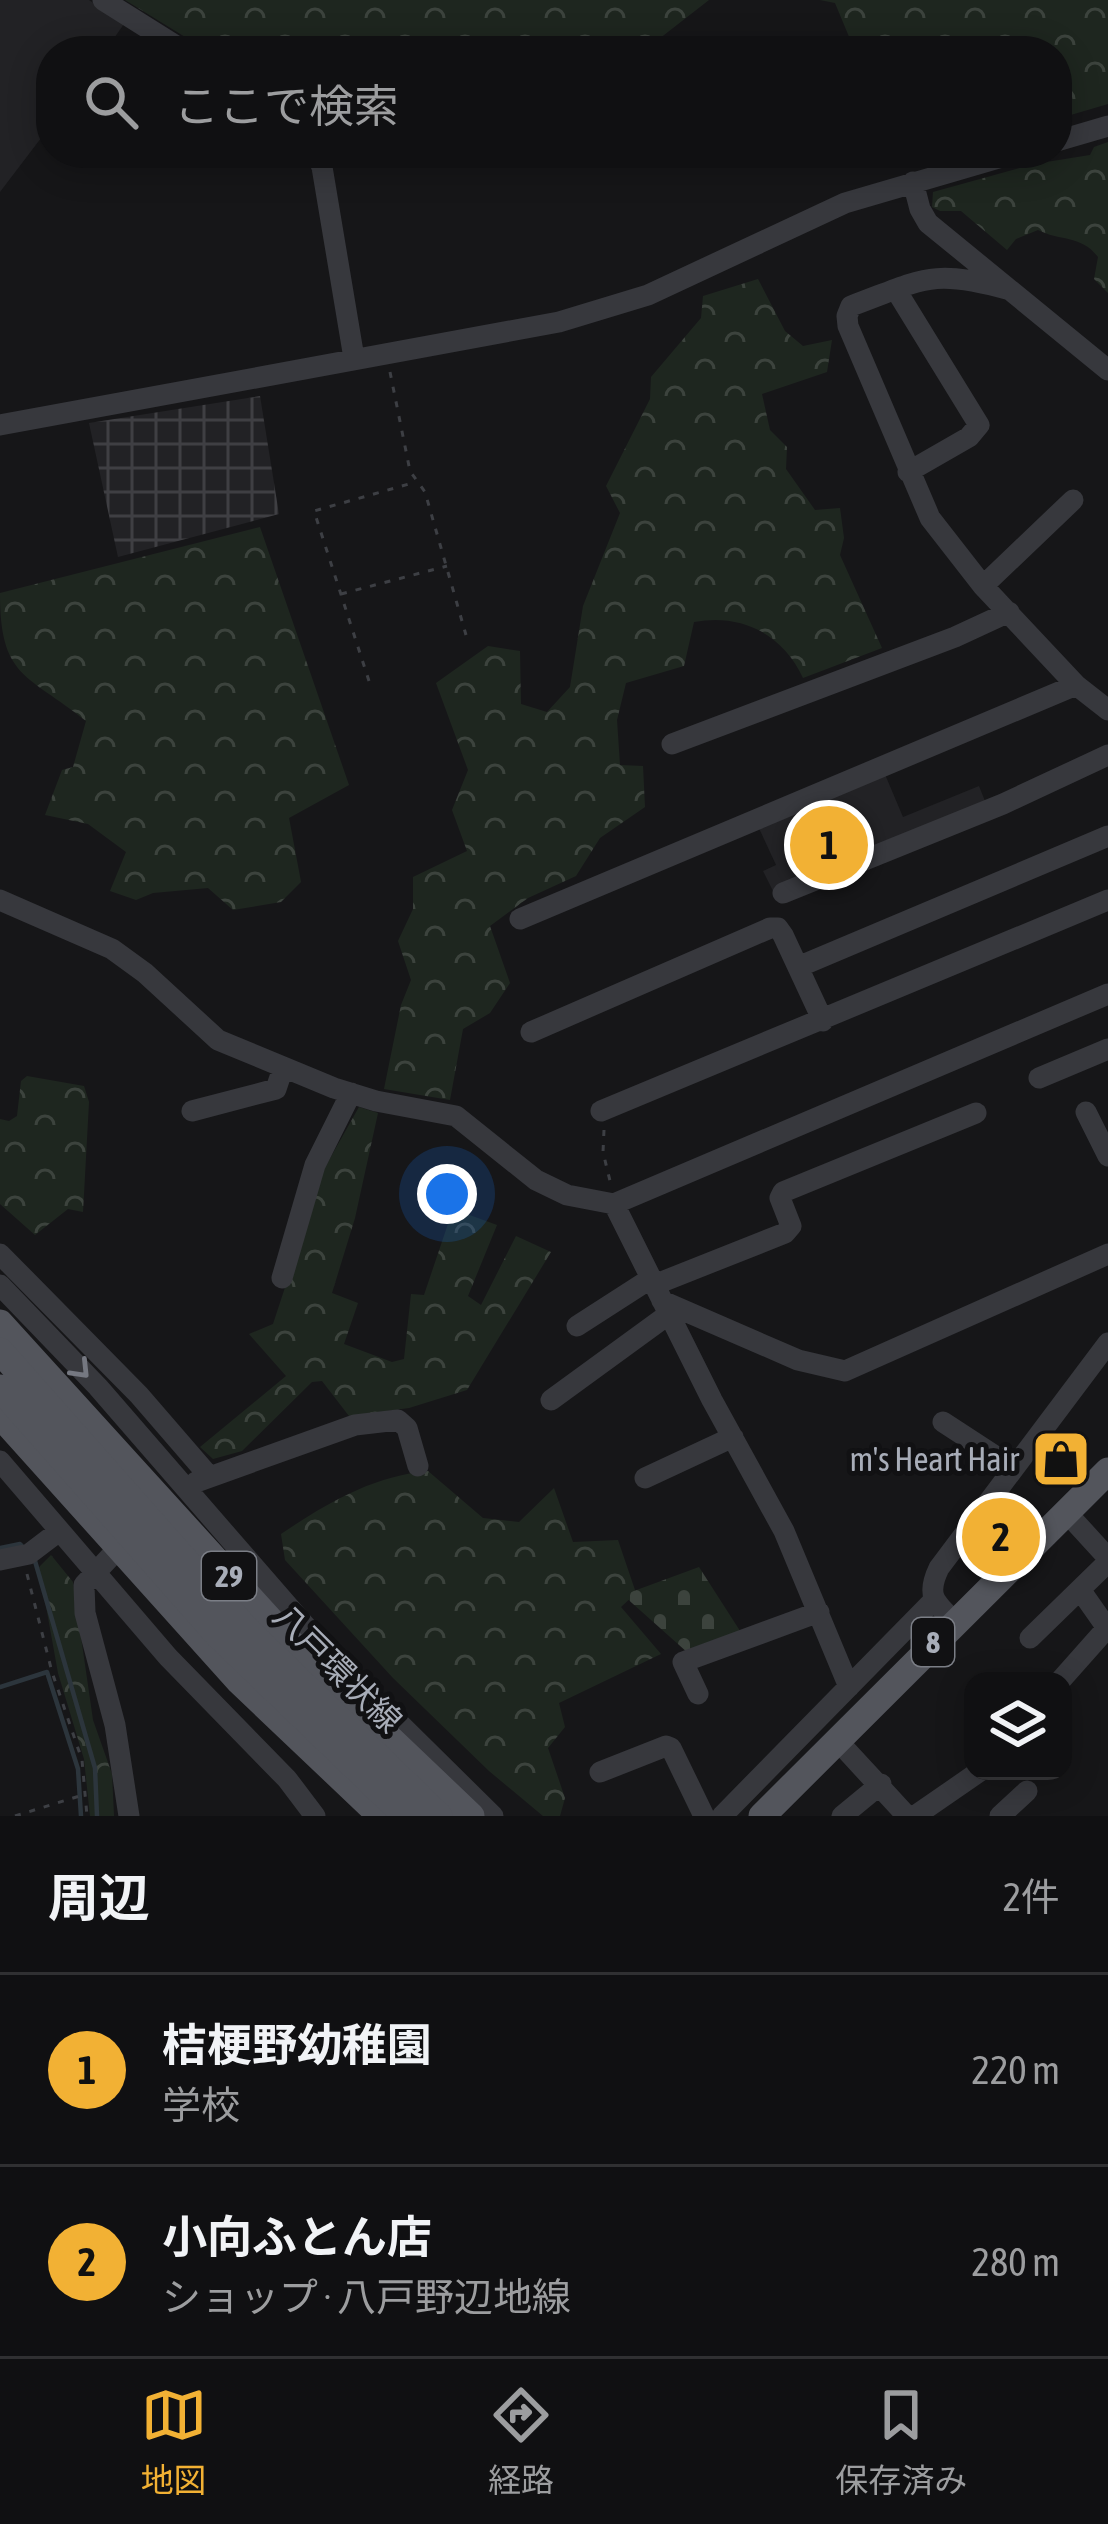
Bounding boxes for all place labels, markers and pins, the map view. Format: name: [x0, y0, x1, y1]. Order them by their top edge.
pin: 1: [790, 800, 868, 890]
shop icon: m's Heart Hair: [1030, 1428, 1092, 1490]
place label: m's Heart Hair: [850, 1440, 1020, 1478]
pin: 2: [962, 1492, 1040, 1582]

